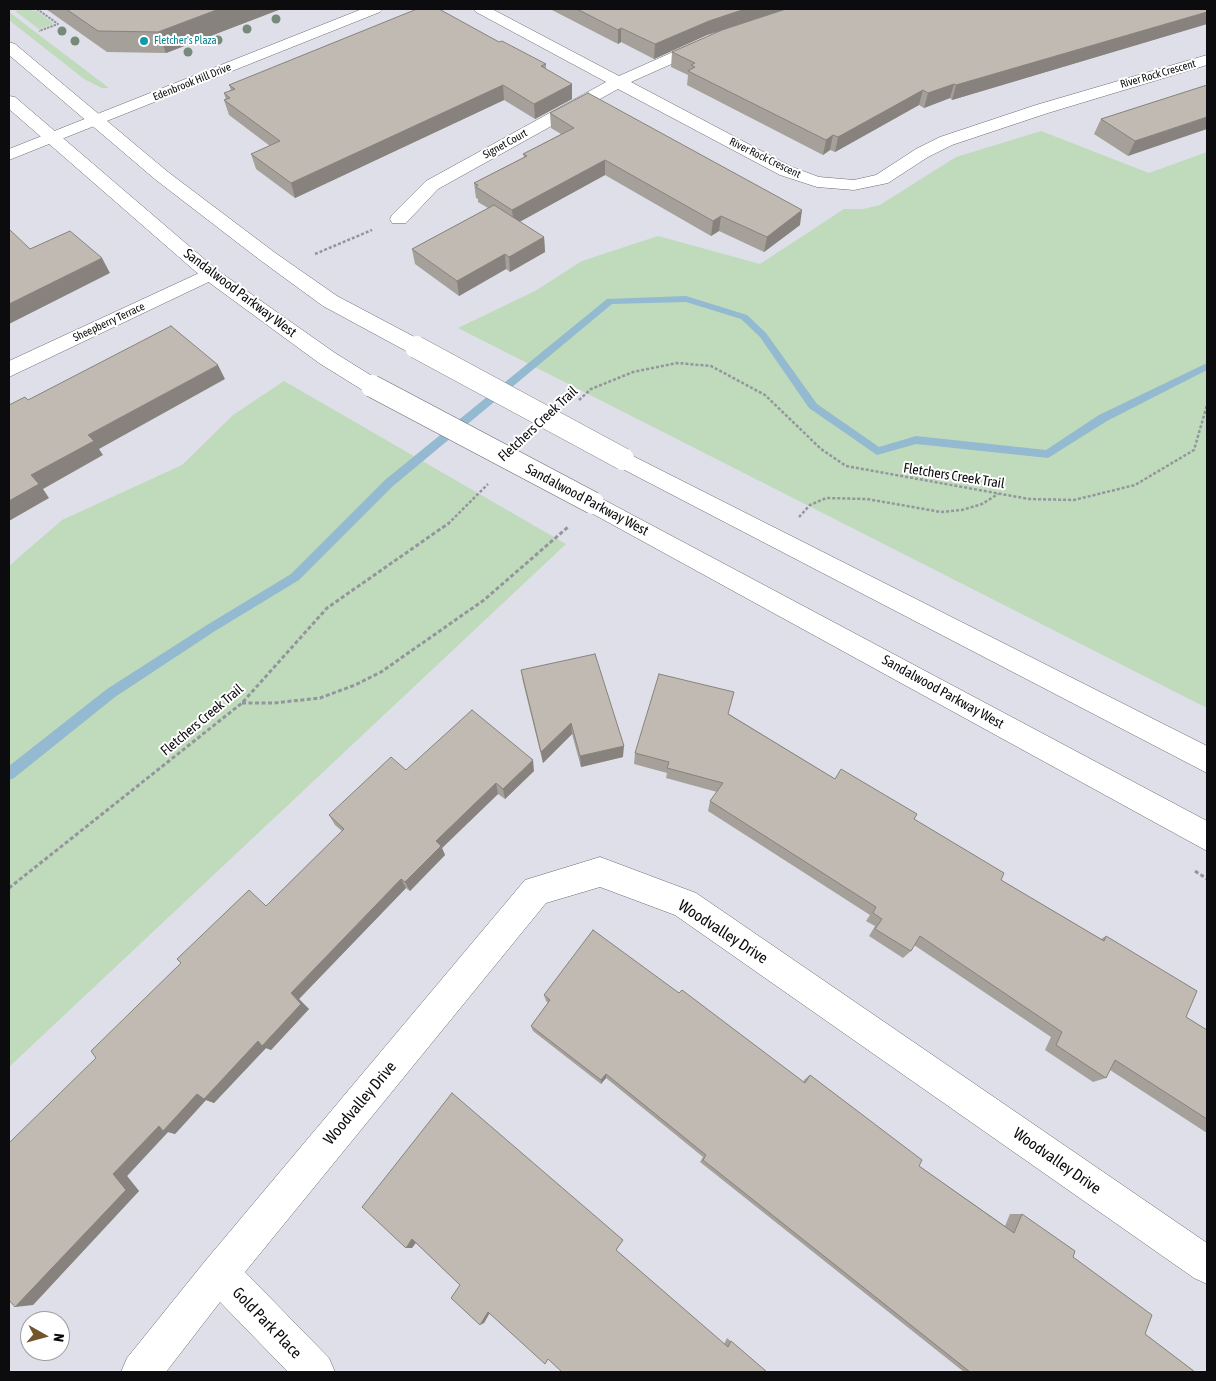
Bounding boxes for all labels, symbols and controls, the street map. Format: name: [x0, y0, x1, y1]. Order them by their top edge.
place label: Fletcher's Plaza: [154, 34, 217, 48]
marker: Fletcher's Plaza: [138, 35, 150, 47]
street label: River Rock Crescent: [1119, 57, 1197, 91]
street label: Edenbrook Hill Drive: [151, 60, 233, 104]
street label: Signet Court: [481, 126, 529, 162]
street label: River Rock Crescent: [727, 135, 803, 181]
street label: Sandalwood Parkway West: [180, 245, 300, 341]
street label: Sheepberry Terrace: [71, 300, 147, 344]
street label: Fletchers Creek Trail: [495, 383, 581, 465]
street label: Sandalwood Parkway West: [523, 460, 651, 540]
street label: Fletchers Creek Trail: [902, 460, 1006, 492]
street label: Sandalwood Parkway West: [879, 652, 1007, 732]
street label: Fletchers Creek Trail: [157, 681, 247, 759]
street label: Woodvalley Drive: [675, 896, 771, 968]
street label: Woodvalley Drive: [320, 1057, 400, 1149]
street label: Woodvalley Drive: [1009, 1124, 1105, 1198]
street label: Gold Park Place: [228, 1283, 306, 1363]
north arrow: [20, 1311, 70, 1361]
text: N: [50, 1333, 67, 1343]

